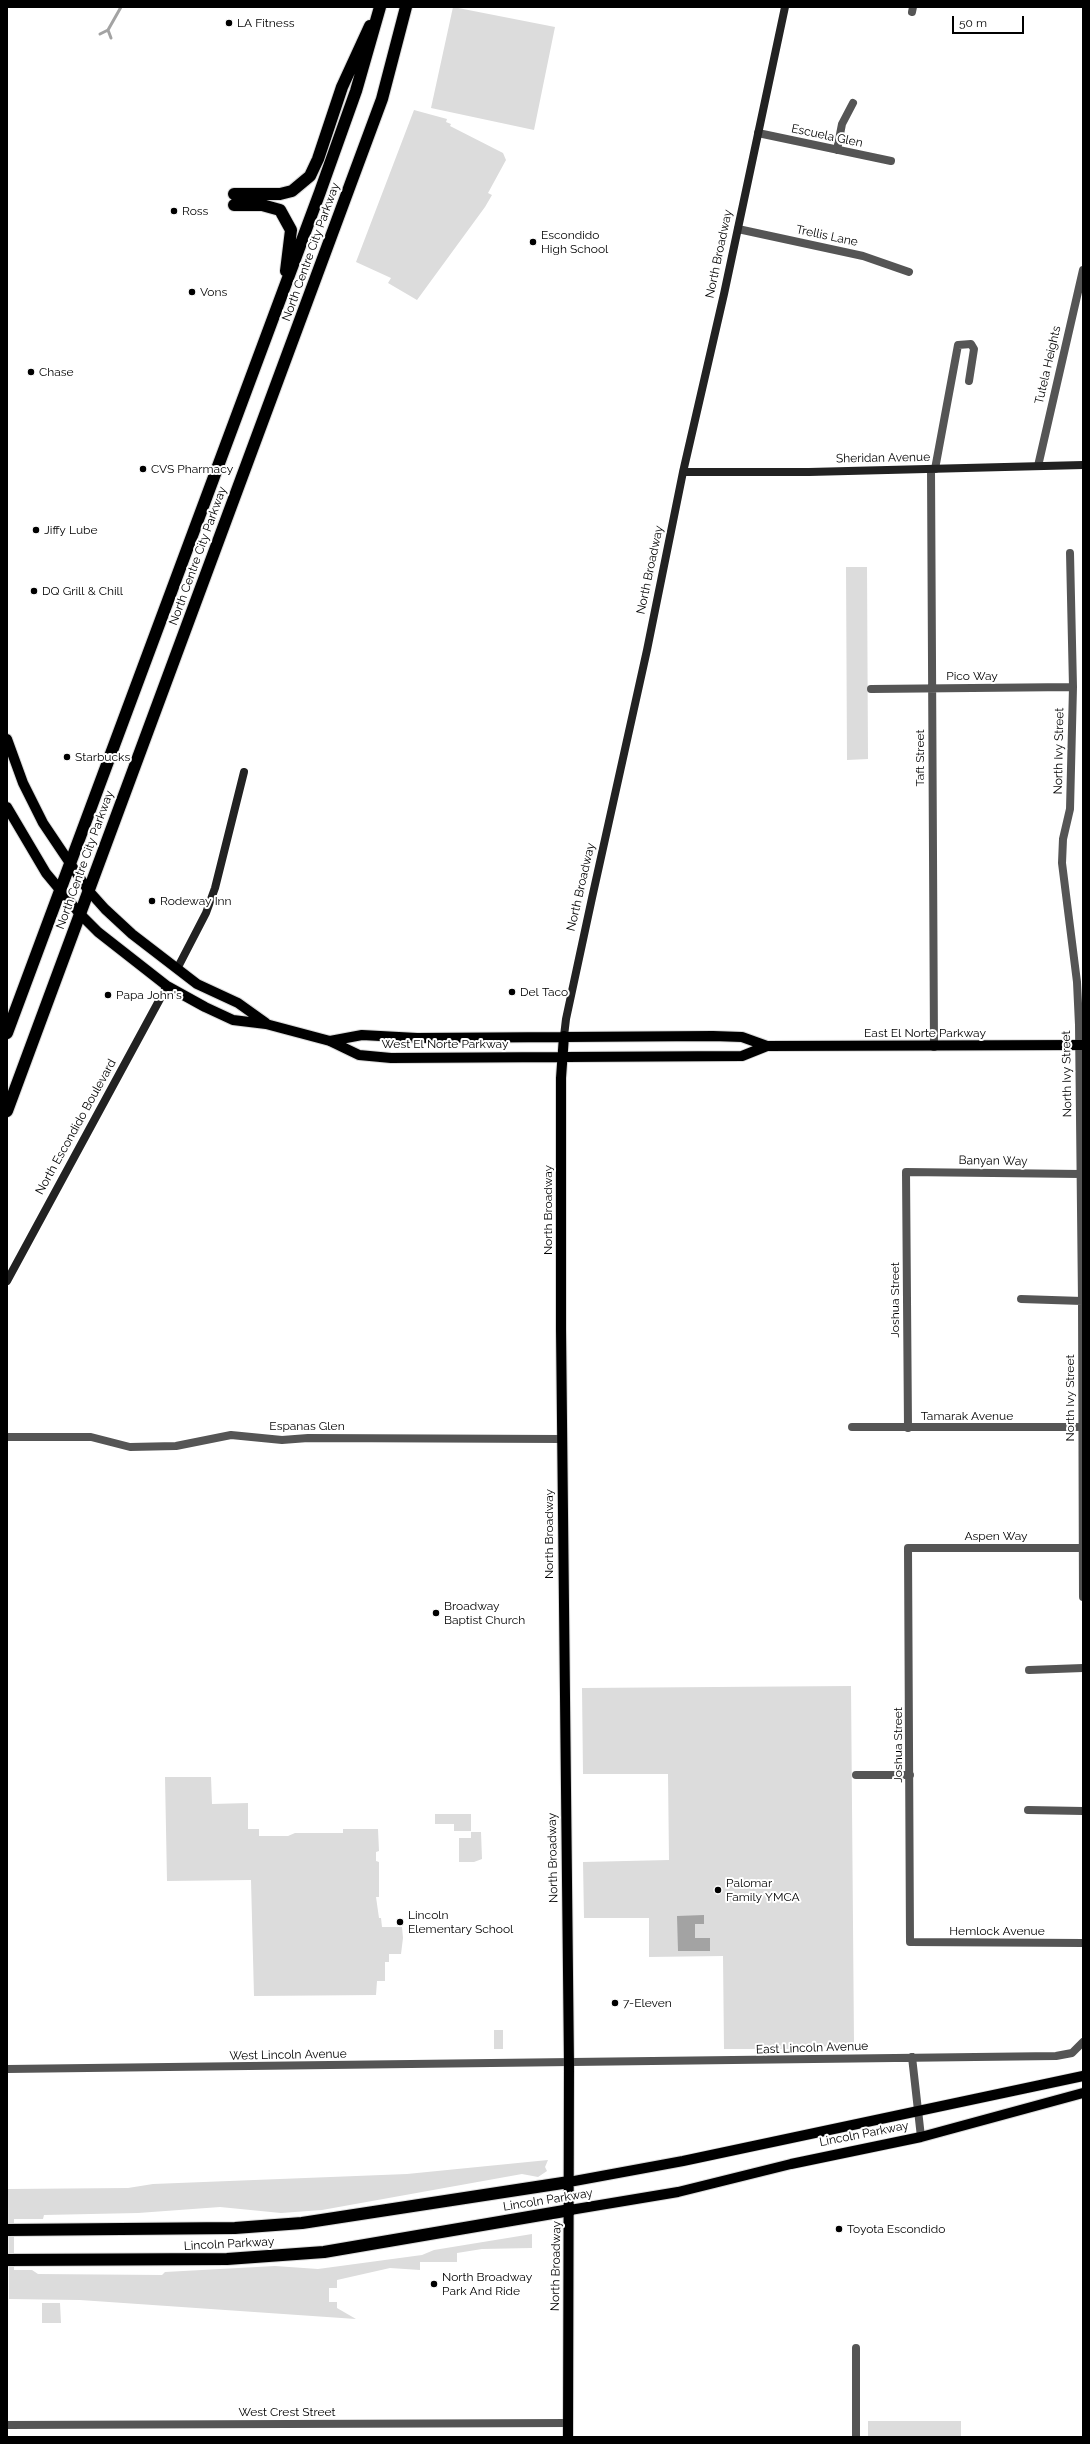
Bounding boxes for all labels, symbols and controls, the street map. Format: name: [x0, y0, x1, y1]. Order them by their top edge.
scale bar: [954, 8, 1026, 34]
place label: LA Fitness: [237, 16, 295, 30]
text: 50 m: [959, 16, 987, 30]
marker: LA Fitness: [224, 18, 234, 28]
street label: Escuela Glen: [790, 121, 864, 151]
street label: North Centre City Parkway: [279, 181, 343, 323]
place label: Ross: [182, 204, 208, 218]
marker: Ross: [169, 206, 179, 216]
street label: North Broadway: [703, 208, 735, 300]
street label: Trellis Lane: [795, 222, 859, 250]
place label: Escondido High School: [541, 228, 608, 256]
marker: Escondido High School: [528, 237, 538, 247]
place label: Vons: [200, 285, 227, 299]
marker: Vons: [187, 287, 197, 297]
street label: Tutela Heights: [1032, 324, 1064, 406]
place label: Chase: [39, 365, 74, 379]
marker: Chase: [26, 367, 36, 377]
street label: Sheridan Avenue: [836, 450, 930, 466]
place label: CVS Pharmacy: [151, 462, 233, 476]
marker: CVS Pharmacy: [138, 464, 148, 474]
street label: North Centre City Parkway: [166, 485, 230, 627]
place label: Jiffy Lube: [44, 523, 97, 537]
street label: North Broadway: [634, 524, 666, 616]
marker: Jiffy Lube: [31, 525, 41, 535]
place label: DQ Grill & Chill: [42, 584, 123, 598]
marker: DQ Grill & Chill: [29, 586, 39, 596]
street label: Pico Way: [946, 669, 998, 683]
street label: North Ivy Street: [1051, 707, 1067, 795]
street label: Taft Street: [913, 730, 927, 786]
place label: Starbucks: [75, 750, 130, 764]
marker: Starbucks: [62, 752, 72, 762]
street label: North Centre City Parkway: [53, 789, 117, 931]
street label: North Broadway: [564, 841, 598, 933]
place label: Rodeway Inn: [160, 894, 232, 908]
marker: Rodeway Inn: [147, 896, 157, 906]
place label: Del Taco: [520, 985, 568, 999]
marker: Del Taco: [507, 987, 517, 997]
place label: Papa John's: [116, 988, 182, 1002]
marker: Papa John's: [103, 990, 113, 1000]
street label: East El Norte Parkway: [864, 1026, 986, 1040]
street label: North Ivy Street: [1059, 1030, 1075, 1118]
street label: West El Norte Parkway: [382, 1037, 508, 1051]
street label: North Escondido Boulevard: [33, 1057, 119, 1197]
street label: Banyan Way: [958, 1153, 1028, 1169]
street label: North Broadway: [541, 1165, 555, 1255]
street label: Joshua Street: [888, 1262, 902, 1338]
street label: North Ivy Street: [1063, 1355, 1077, 1441]
street label: Tamarak Avenue: [921, 1409, 1013, 1423]
street label: Espanas Glen: [269, 1419, 345, 1433]
street label: North Broadway: [542, 1489, 556, 1579]
street label: Aspen Way: [964, 1529, 1028, 1543]
place label: Broadway Baptist Church: [444, 1599, 525, 1627]
marker: Broadway Baptist Church: [431, 1608, 441, 1618]
street label: Joshua Street: [891, 1707, 905, 1783]
street label: North Broadway: [545, 1813, 561, 1903]
place label: Palomar Family YMCA: [726, 1876, 800, 1904]
marker: Palomar Family YMCA: [713, 1885, 723, 1895]
place label: Lincoln Elementary School: [408, 1908, 513, 1936]
marker: Lincoln Elementary School: [395, 1917, 405, 1927]
street label: Hemlock Avenue: [949, 1924, 1045, 1938]
place label: 7-Eleven: [623, 1996, 672, 2010]
marker: 7-Eleven: [610, 1998, 620, 2008]
street label: East Lincoln Avenue: [756, 2039, 868, 2057]
street label: West Lincoln Avenue: [229, 2047, 347, 2063]
street label: Lincoln Parkway: [818, 2118, 910, 2150]
street label: Lincoln Parkway: [502, 2186, 594, 2214]
street label: North Broadway: [548, 2221, 564, 2311]
place label: Toyota Escondido: [847, 2222, 945, 2236]
marker: Toyota Escondido: [834, 2224, 844, 2234]
street label: Lincoln Parkway: [183, 2234, 275, 2254]
place label: North Broadway Park And Ride: [442, 2270, 532, 2298]
marker: North Broadway Park And Ride: [429, 2279, 439, 2289]
street label: West Crest Street: [238, 2405, 336, 2419]

